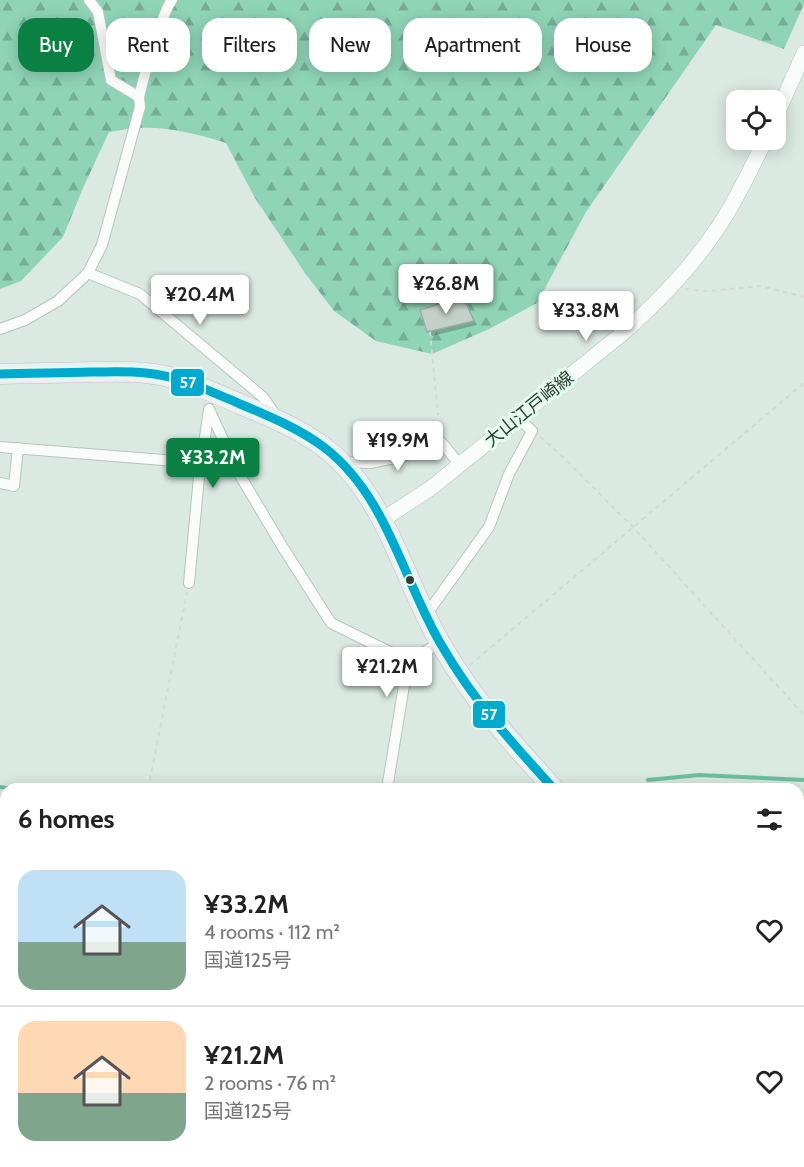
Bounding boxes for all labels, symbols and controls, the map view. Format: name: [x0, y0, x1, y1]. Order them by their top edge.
chip: Buy: [18, 18, 94, 72]
chip: Rent: [106, 18, 190, 72]
chip: Filters: [202, 18, 297, 72]
chip: New: [309, 18, 391, 72]
chip: Apartment: [403, 18, 542, 72]
chip: House: [554, 18, 652, 72]
map controls: [726, 90, 786, 150]
button: locate: [726, 90, 786, 150]
pin: ¥26.8M: [397, 264, 495, 315]
text: ¥26.8M: [412, 271, 480, 295]
pin: ¥20.4M: [151, 275, 249, 326]
text: ¥20.4M: [165, 282, 235, 306]
pin: ¥33.8M: [537, 291, 635, 342]
text: ¥33.8M: [553, 298, 619, 322]
street label: 大山江戸崎線: [480, 366, 578, 452]
line badge: 57: [170, 368, 205, 397]
text: 57: [180, 373, 197, 392]
pin: ¥19.9M: [349, 421, 447, 472]
text: ¥19.9M: [367, 428, 429, 452]
pin: ¥33.2M: [164, 438, 262, 489]
text: ¥33.2M: [180, 445, 246, 469]
unlabelled marker: [404, 574, 416, 586]
pin: ¥21.2M: [338, 647, 436, 698]
text: ¥21.2M: [356, 654, 418, 678]
line badge: 57: [472, 700, 506, 729]
text: 57: [481, 705, 498, 724]
text: 6 homes: [18, 803, 115, 835]
icon: filters: [753, 803, 786, 836]
text: ¥33.2M: [204, 888, 289, 920]
icon: home: [66, 894, 138, 966]
icon: heart: [753, 914, 786, 947]
text: 4 rooms · 112 m²: [204, 920, 340, 944]
text: 国道125号: [204, 948, 292, 972]
text: ¥21.2M: [204, 1039, 284, 1071]
icon: home: [66, 1045, 138, 1117]
icon: heart: [753, 1065, 786, 1098]
text: 2 rooms · 76 m²: [204, 1071, 336, 1095]
text: 国道125号: [204, 1099, 292, 1123]

